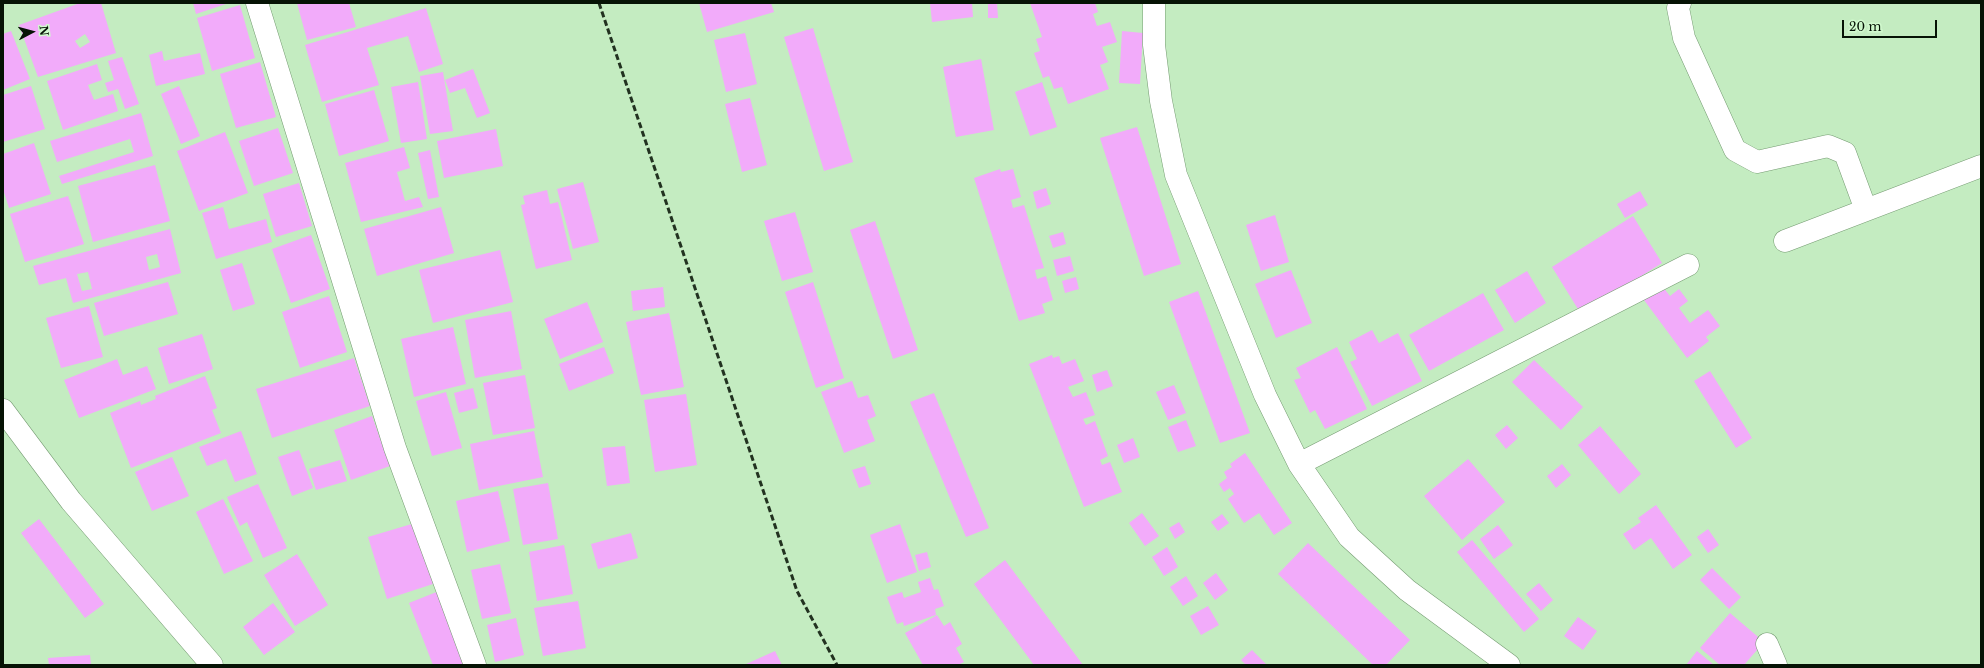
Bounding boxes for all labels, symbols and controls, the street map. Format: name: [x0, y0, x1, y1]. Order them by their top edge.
north arrow: [12, 12, 52, 52]
scale bar: [1844, 12, 1939, 38]
text: 20 m: [1849, 19, 1881, 34]
text: N: [36, 25, 51, 37]

